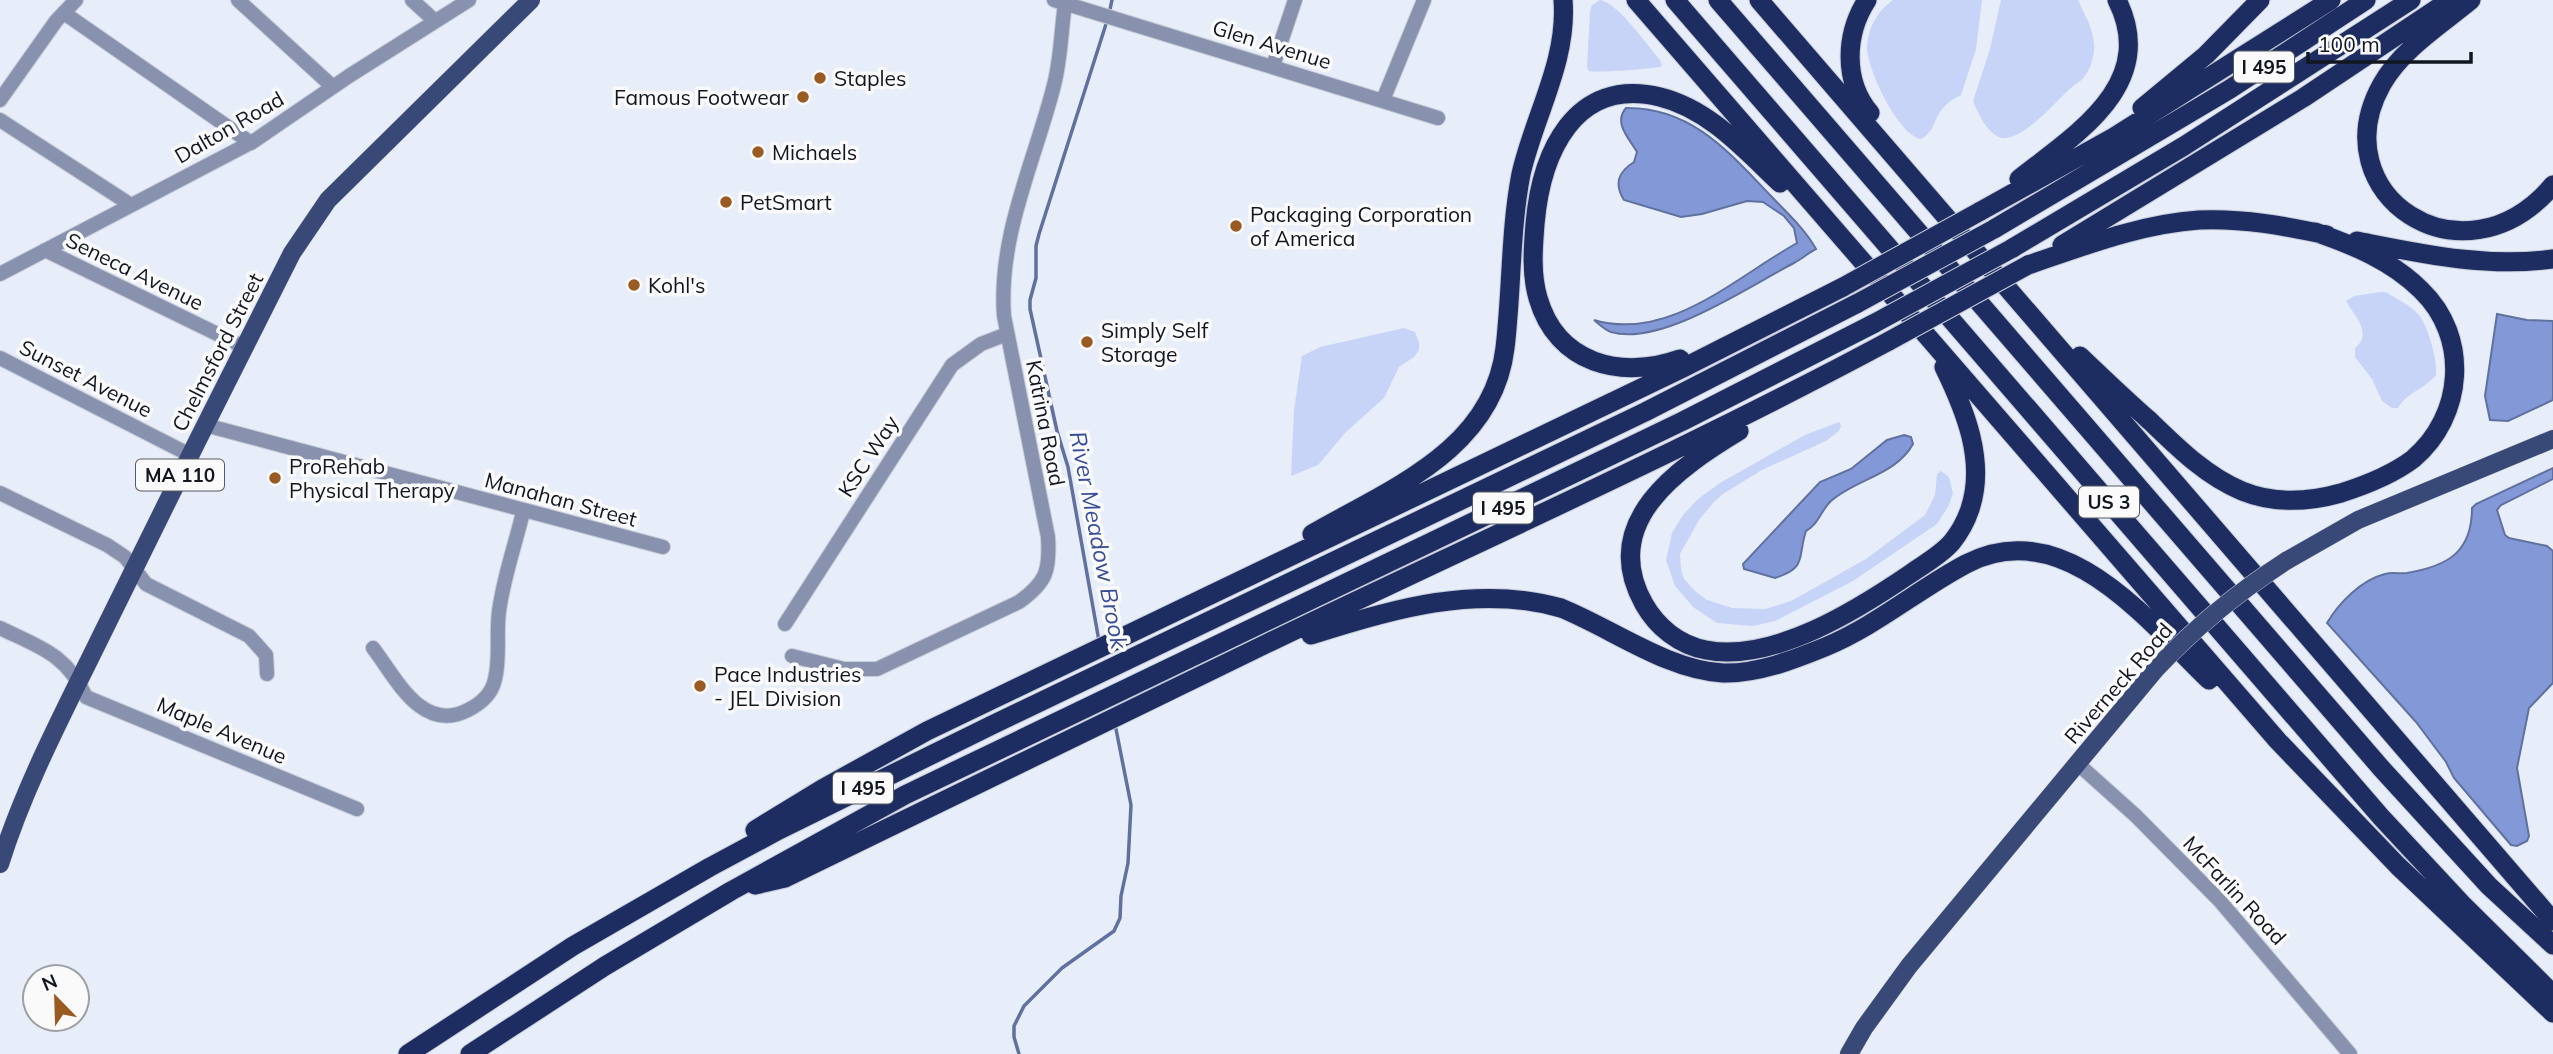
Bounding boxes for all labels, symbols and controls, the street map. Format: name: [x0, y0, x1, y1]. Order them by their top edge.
street label: Glen Avenue: [1210, 14, 1334, 74]
scale bar: [2308, 21, 2471, 65]
text: 100 m: [2318, 31, 2380, 57]
road number: I 495: [2234, 52, 2294, 82]
place label: Staples: [834, 65, 906, 91]
marker: Staples: [812, 70, 828, 86]
place label: Famous Footwear: [614, 84, 789, 110]
street label: Dalton Road: [170, 85, 288, 169]
marker: Famous Footwear: [795, 89, 811, 105]
place label: Michaels: [772, 139, 857, 165]
marker: Michaels: [750, 144, 766, 160]
place label: PetSmart: [740, 189, 832, 215]
marker: PetSmart: [718, 194, 734, 210]
place label: Packaging Corporation of America: [1250, 201, 1472, 251]
marker: Packaging Corporation of America: [1228, 218, 1244, 234]
street label: Seneca Avenue: [62, 226, 208, 316]
street label: Chelmsford Street: [166, 268, 268, 436]
place label: Kohl's: [648, 272, 705, 298]
marker: Kohl's: [626, 277, 642, 293]
place label: Simply Self Storage: [1101, 317, 1209, 367]
street label: Sunset Avenue: [15, 333, 157, 423]
marker: Simply Self Storage: [1079, 334, 1095, 350]
street label: Katrina Road: [1021, 358, 1071, 488]
street label: KSC Way: [832, 411, 904, 501]
water label: River Meadow Brook: [1064, 429, 1135, 652]
place label: ProRehab Physical Therapy: [289, 453, 455, 503]
road number: MA 110: [136, 460, 224, 490]
street label: Manahan Street: [482, 466, 640, 532]
marker: ProRehab Physical Therapy: [267, 470, 283, 486]
road number: US 3: [2079, 486, 2139, 517]
road number: I 495: [1473, 492, 1533, 524]
street label: Riverneck Road: [2058, 617, 2178, 749]
place label: Pace Industries - JEL Division: [714, 661, 861, 711]
marker: Pace Industries - JEL Division: [692, 678, 708, 694]
street label: Maple Avenue: [153, 691, 291, 769]
road number: I 495: [833, 772, 893, 804]
street label: McFarlin Road: [2178, 830, 2292, 950]
north arrow: [21, 963, 91, 1033]
text: N: [38, 969, 61, 996]

